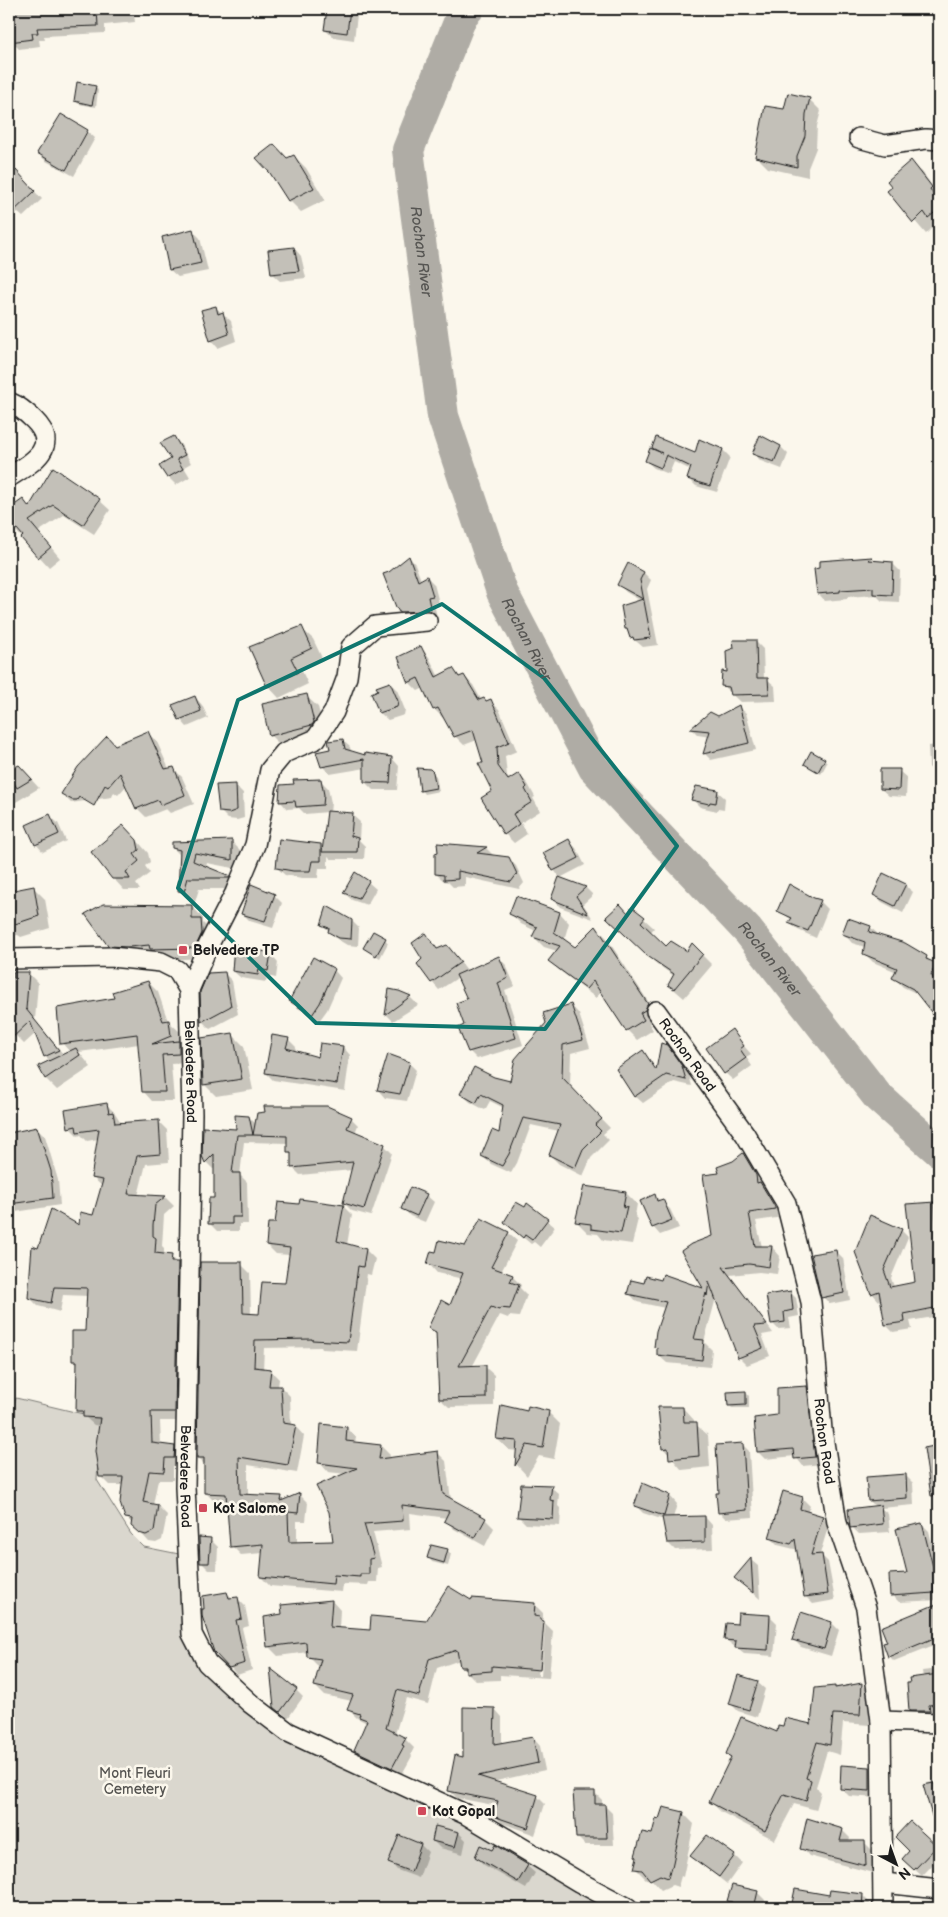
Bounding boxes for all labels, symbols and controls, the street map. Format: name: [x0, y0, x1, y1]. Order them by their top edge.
water label: Rochan River: [405, 205, 436, 299]
water label: Rochan River: [497, 595, 556, 686]
water label: Rochan River: [734, 917, 806, 1002]
place label: Belvedere TP: [193, 942, 279, 959]
marker: Belvedere TP: [177, 944, 189, 956]
street label: Rochon Road: [655, 1015, 720, 1095]
street label: Belvedere Road: [181, 1020, 200, 1123]
street label: Rochon Road: [810, 1397, 839, 1485]
street label: Belvedere Road: [176, 1425, 195, 1528]
place label: Kot Salome: [213, 1500, 286, 1517]
marker: Kot Salome: [197, 1502, 209, 1514]
park label: Mont Fleuri Cemetery: [99, 1765, 171, 1798]
place label: Kot Gopal: [432, 1803, 495, 1820]
marker: Kot Gopal: [416, 1805, 428, 1817]
north arrow: [870, 1840, 920, 1890]
text: N: [895, 1864, 914, 1883]

